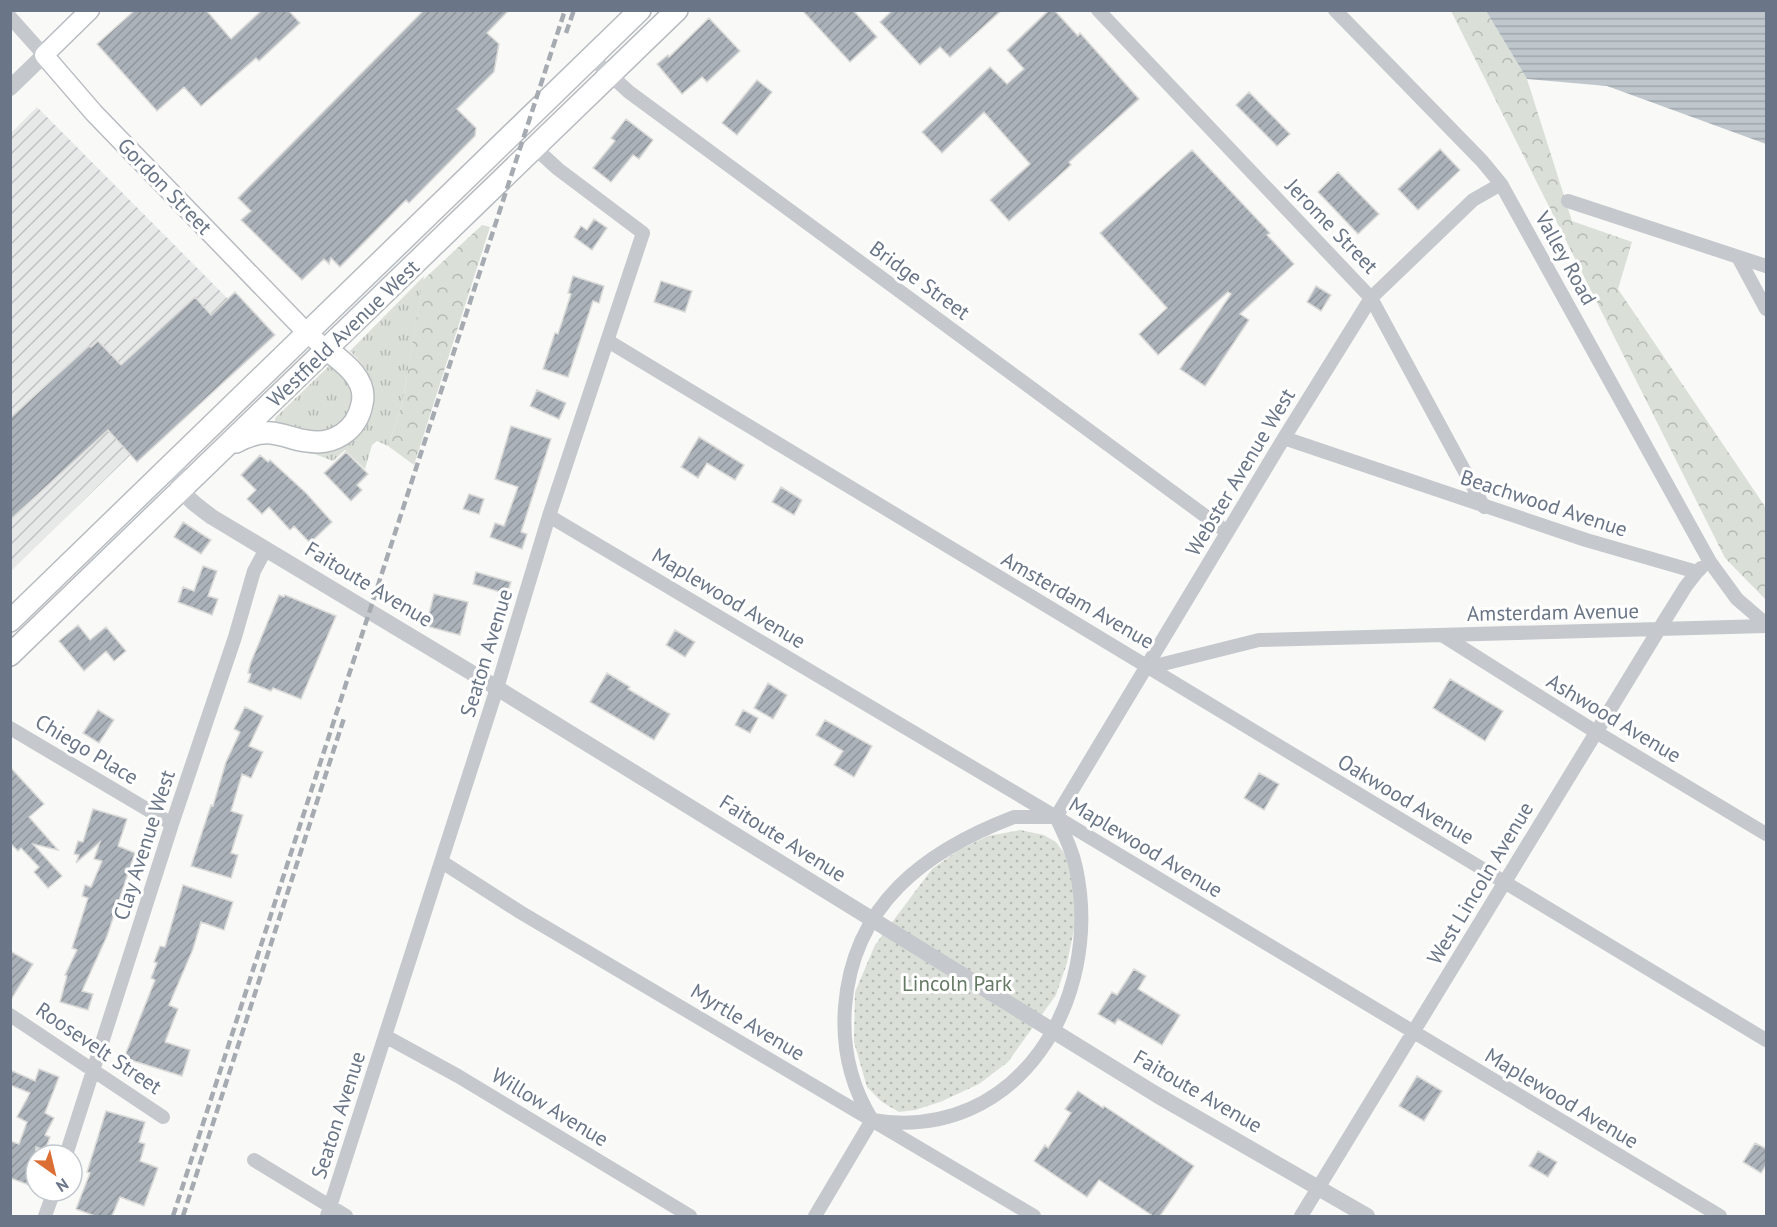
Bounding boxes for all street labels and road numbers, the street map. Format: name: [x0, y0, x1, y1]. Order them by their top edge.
street label: Gordon Street: [112, 132, 218, 240]
street label: Jerome Street: [1279, 172, 1384, 279]
street label: Valley Road: [1529, 206, 1603, 310]
street label: Bridge Street: [865, 235, 975, 325]
street label: Westfield Avenue West: [261, 253, 425, 413]
street label: Webster Avenue West: [1179, 383, 1301, 561]
street label: Beachwood Avenue: [1457, 463, 1631, 543]
street label: Faitoute Avenue: [300, 535, 438, 633]
street label: Maplewood Avenue: [647, 541, 811, 655]
street label: Amsterdam Avenue: [997, 545, 1159, 655]
street label: Seaton Avenue: [454, 586, 518, 720]
street label: Amsterdam Avenue: [1467, 597, 1639, 627]
street label: Ashwood Avenue: [1542, 667, 1686, 769]
street label: Chiego Place: [30, 708, 144, 790]
street label: Oakwood Avenue: [1333, 748, 1479, 850]
street label: Clay Avenue West: [107, 766, 181, 924]
street label: Faitoute Avenue: [715, 788, 851, 888]
street label: Maplewood Avenue: [1064, 790, 1228, 904]
street label: West Lincoln Avenue: [1421, 797, 1539, 969]
street label: Myrtle Avenue: [686, 977, 810, 1067]
street label: Roosevelt Street: [31, 996, 167, 1100]
street label: Maplewood Avenue: [1480, 1041, 1644, 1155]
street label: Faitoute Avenue: [1129, 1043, 1267, 1139]
street label: Seaton Avenue: [305, 1048, 371, 1182]
street label: Willow Avenue: [487, 1061, 613, 1153]

